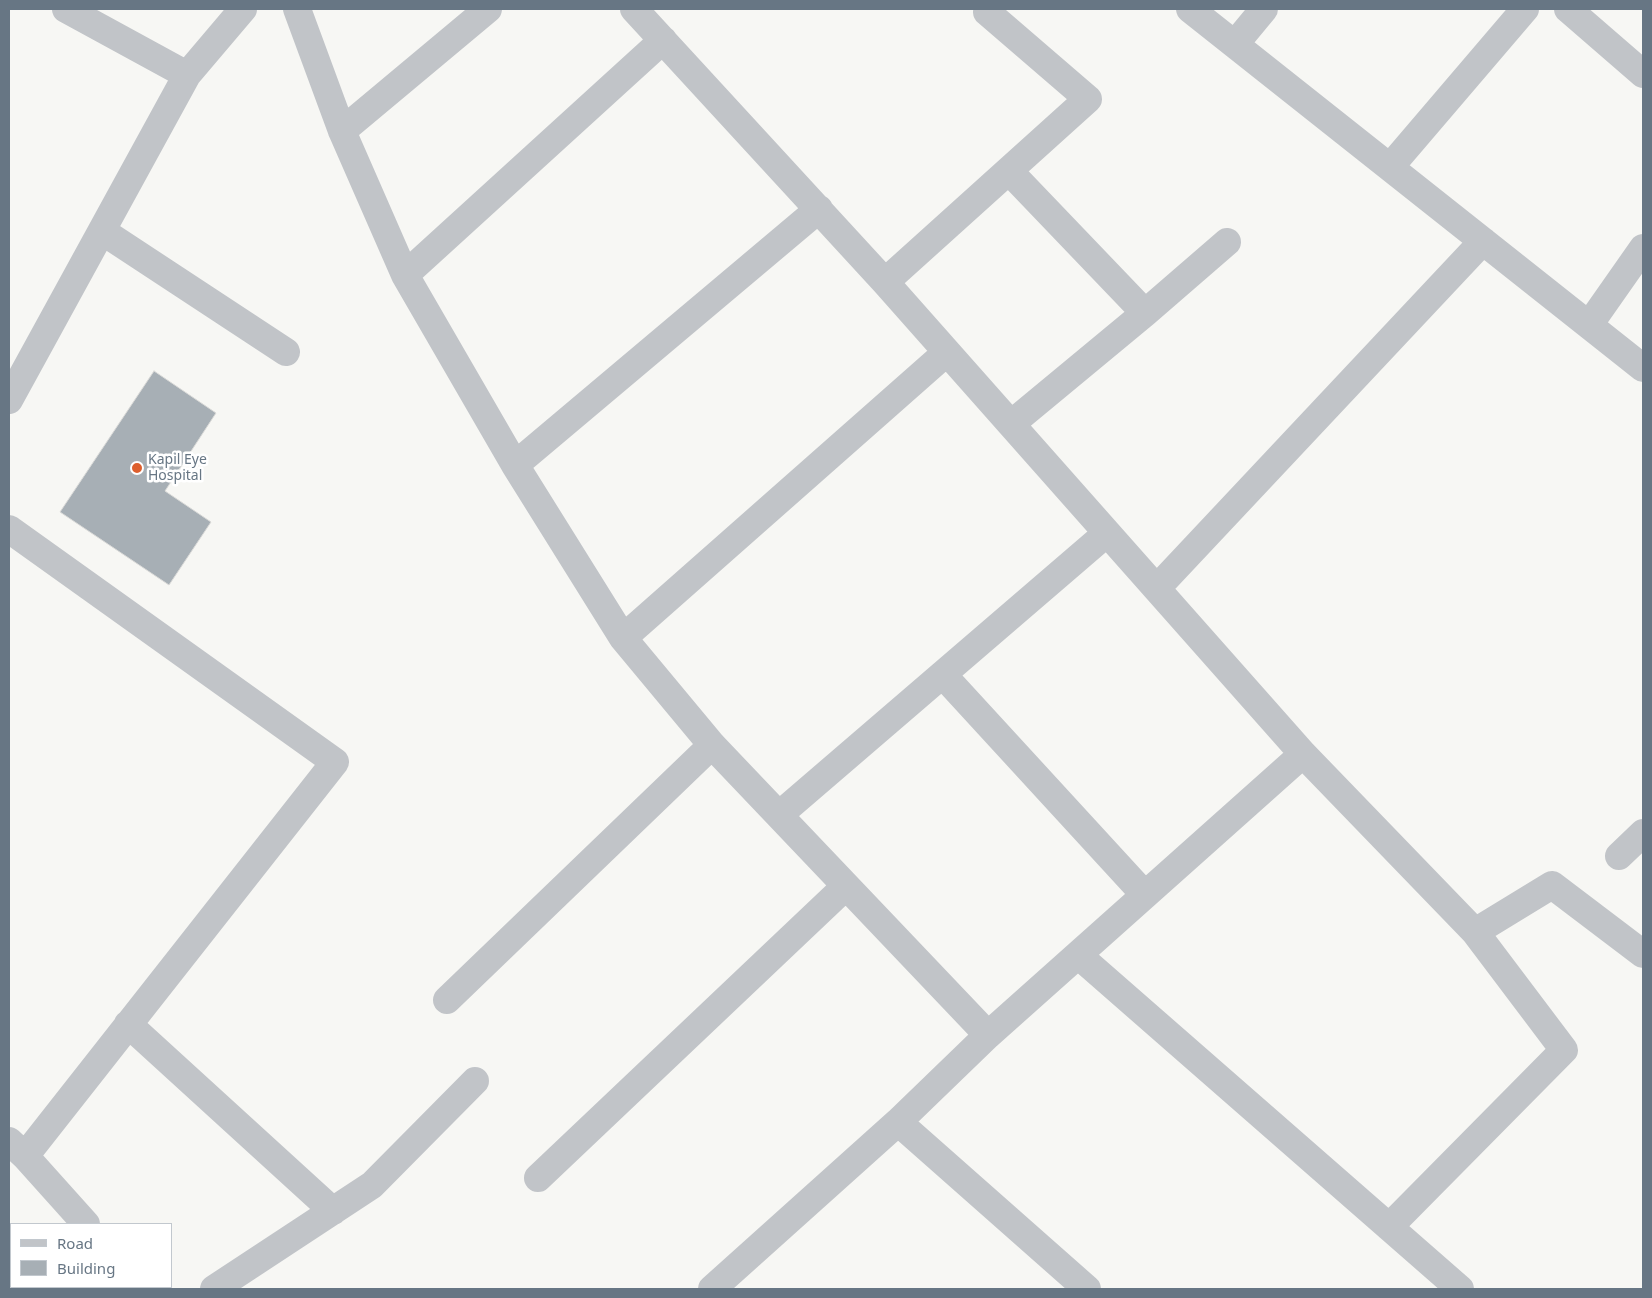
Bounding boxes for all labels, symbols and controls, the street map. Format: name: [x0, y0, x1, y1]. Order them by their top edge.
place label: Kapil Eye Hospital: [148, 452, 207, 484]
marker: Kapil Eye Hospital: [130, 461, 144, 475]
legend: [10, 1223, 172, 1288]
text: Road: [57, 1233, 93, 1253]
text: Building: [57, 1258, 115, 1278]

